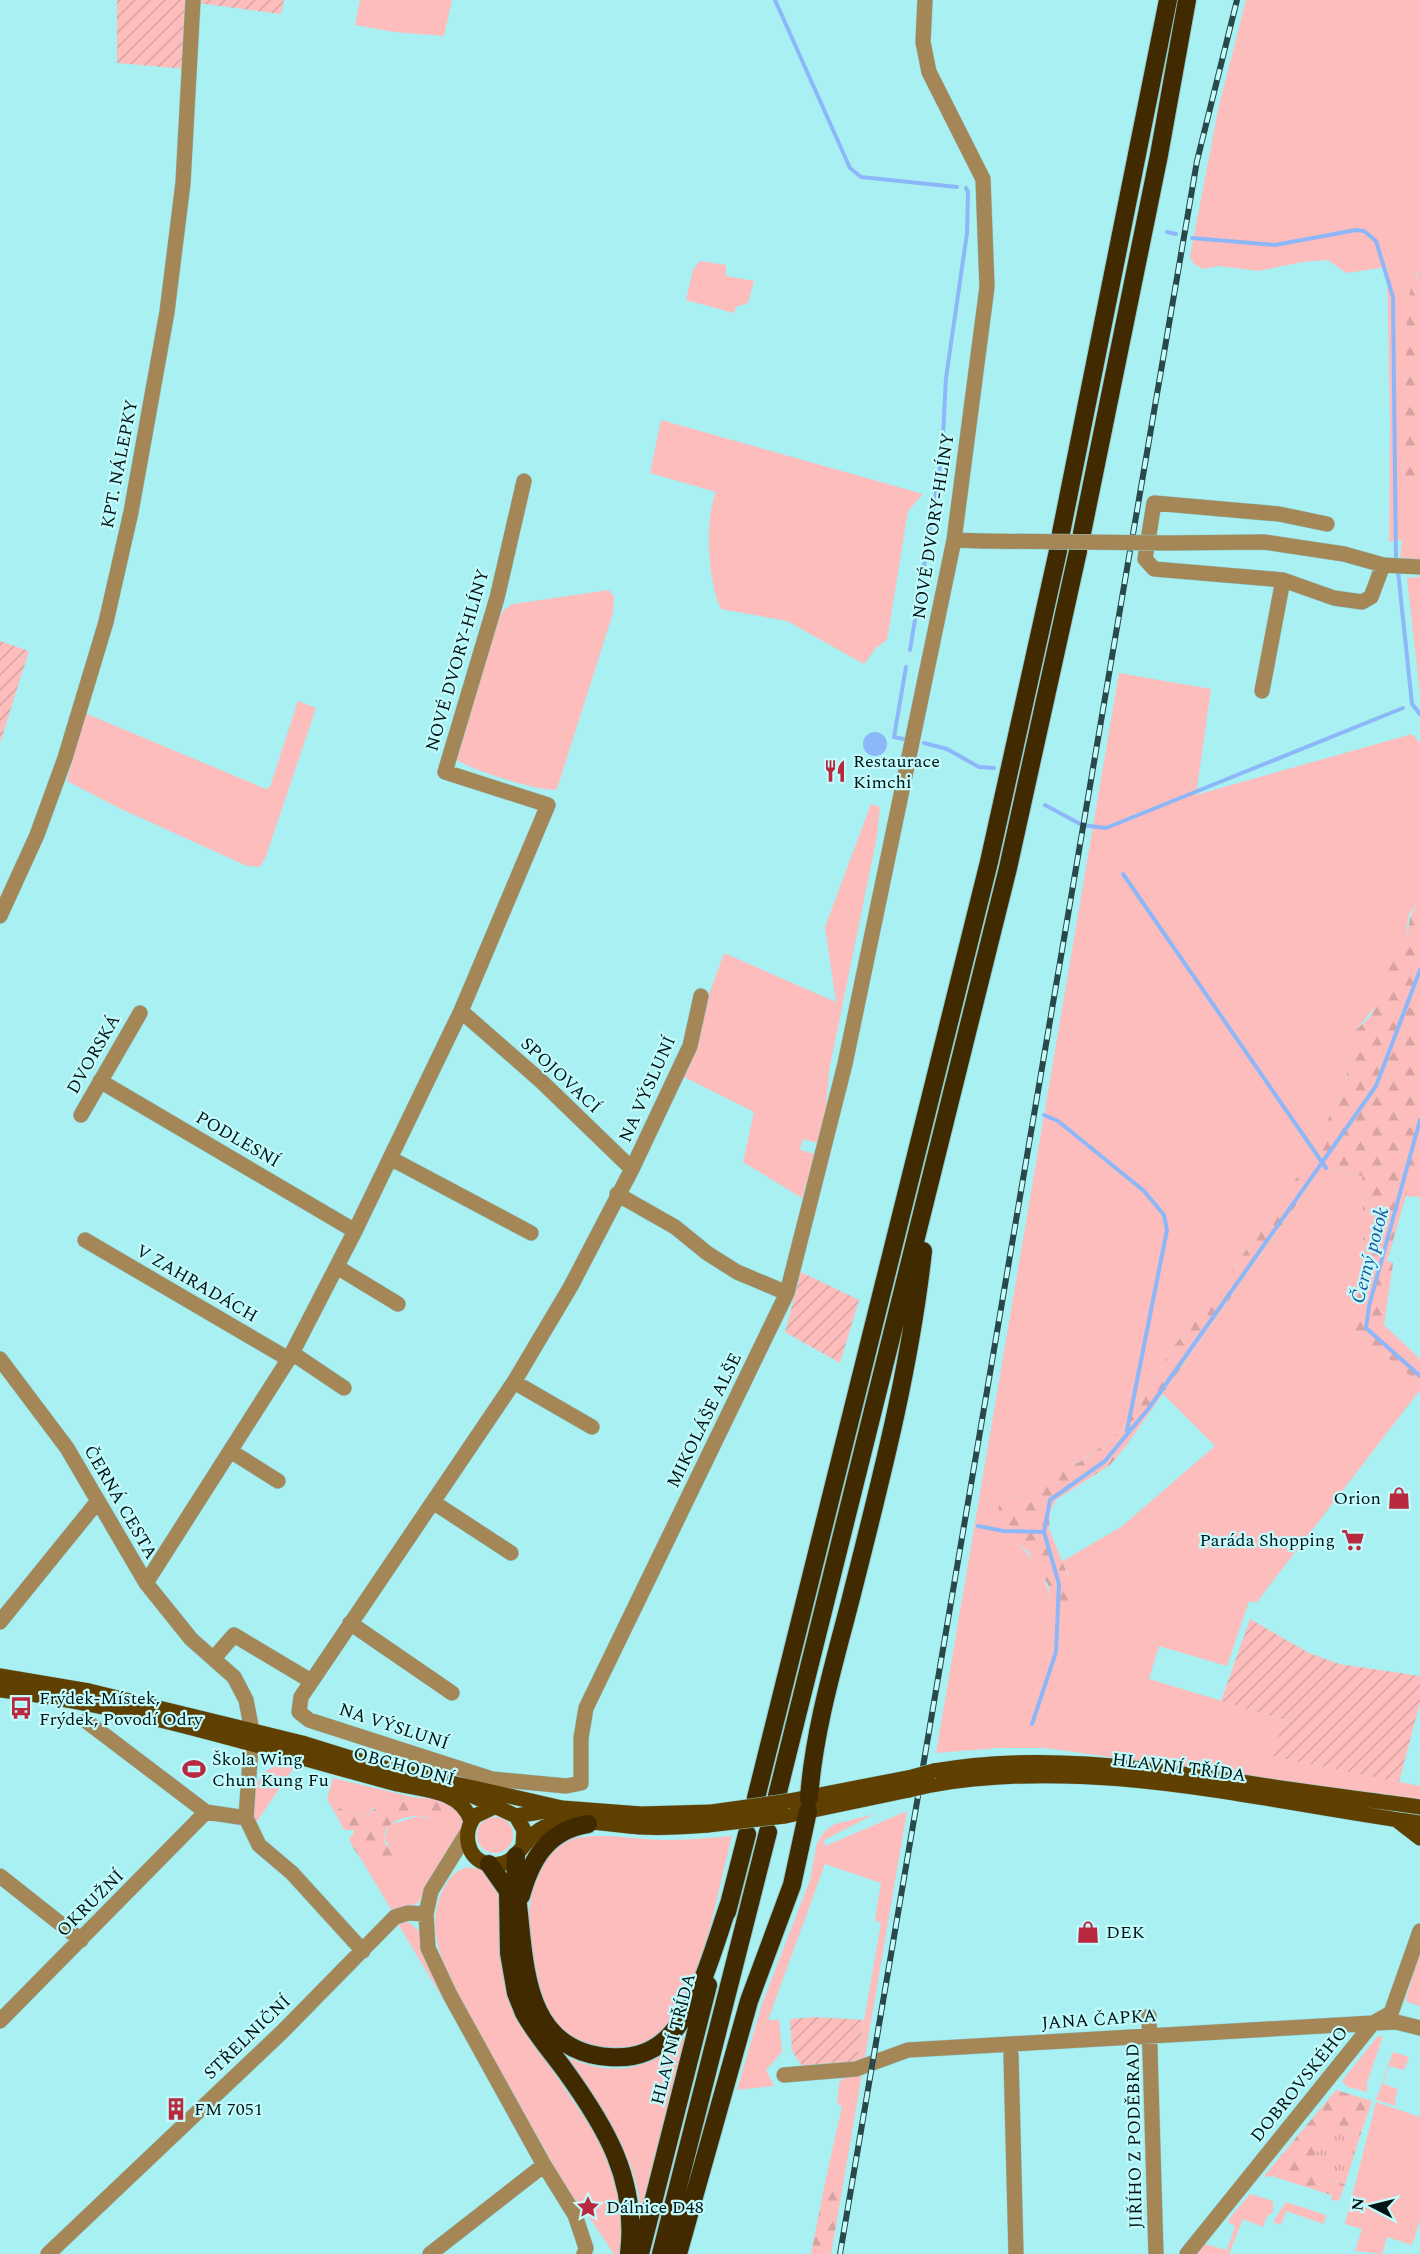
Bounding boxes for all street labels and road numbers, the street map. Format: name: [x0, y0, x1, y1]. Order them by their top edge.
street label: KPT. NÁLEPKY: [94, 397, 145, 531]
street label: NOVÉ DVORY-HLÍNY: [905, 431, 962, 621]
street label: NOVÉ DVORY-HLÍNY: [418, 566, 496, 755]
street label: DVORSKÁ: [60, 1009, 127, 1099]
street label: SPOJOVACÍ: [514, 1031, 607, 1120]
street label: NA VÝSLUNÍ: [612, 1032, 683, 1147]
street label: PODLESNÍ: [190, 1104, 285, 1175]
street label: V ZAHRADÁCH: [131, 1238, 263, 1329]
street label: MIKOLÁŠE ALŠE: [660, 1348, 749, 1492]
street label: ČERNÁ CESTA: [77, 1440, 164, 1564]
street label: NA VÝSLUNÍ: [336, 1696, 452, 1757]
street label: OBCHODNÍ: [350, 1740, 457, 1793]
street label: HLAVNÍ TŘÍDA: [1110, 1746, 1247, 1789]
street label: OKRUŽNÍ: [50, 1863, 130, 1943]
street label: HLAVNÍ TŘÍDA: [644, 1971, 703, 2108]
street label: STŘELNIČNÍ: [198, 1989, 297, 2086]
street label: JANA ČAPKA: [1041, 2002, 1157, 2037]
street label: DOBROVSKÉHO: [1244, 2020, 1355, 2148]
street label: JIŘÍHO Z PODĚBRAD: [1119, 2043, 1150, 2229]

